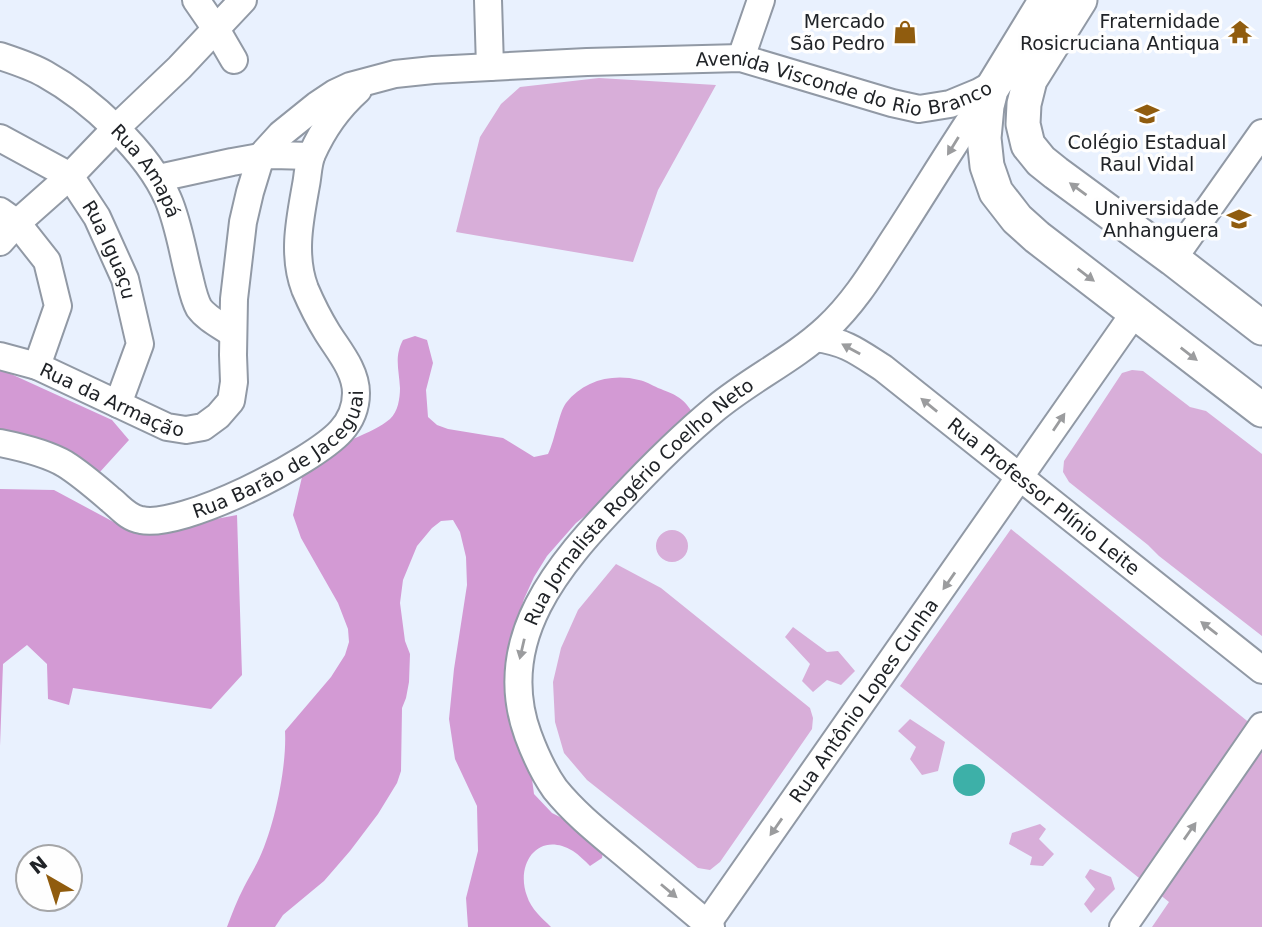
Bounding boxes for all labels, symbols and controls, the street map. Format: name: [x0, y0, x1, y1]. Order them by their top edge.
place label: Mercado São Pedro: [790, 10, 885, 54]
place label: Fraternidade Rosicruciana Antiqua: [1020, 10, 1220, 54]
shop icon: Mercado São Pedro: [891, 18, 919, 46]
temple icon: Fraternidade Rosicruciana Antiqua: [1226, 18, 1254, 46]
street label: Avenida Visconde do Rio Branco: [695, 47, 996, 120]
school or university icon: Colégio Estadual Raul Vidal: [1133, 100, 1161, 128]
street label: Rua Amapá: [107, 119, 185, 220]
place label: Colégio Estadual Raul Vidal: [1068, 131, 1226, 175]
one-way arrow: [946, 137, 959, 156]
one-way arrow: [1069, 183, 1087, 197]
street label: Rua Iguaçu: [78, 196, 140, 301]
place label: Universidade Anhanguera: [1094, 197, 1219, 241]
school or university icon: Universidade Anhanguera: [1225, 205, 1253, 233]
one-way arrow: [1077, 268, 1095, 282]
one-way arrow: [842, 343, 861, 355]
one-way arrow: [1180, 347, 1198, 362]
street label: Rua da Armação: [36, 358, 186, 441]
street label: Rua Jornalista Rogério Coelho Neto: [519, 373, 757, 629]
street label: Rua Barão de Jaceguai: [190, 390, 367, 522]
one-way arrow: [920, 398, 937, 413]
street label: Rua Professor Plínio Leite: [943, 413, 1144, 579]
one-way arrow: [1052, 413, 1065, 432]
one-way arrow: [942, 572, 956, 590]
street label: Rua Antônio Lopes Cunha: [785, 594, 942, 807]
one-way arrow: [1200, 621, 1217, 636]
one-way arrow: [516, 638, 527, 660]
one-way arrow: [769, 818, 783, 836]
one-way arrow: [1183, 822, 1197, 840]
north arrow: [14, 843, 84, 913]
text: N: [25, 851, 51, 878]
one-way arrow: [660, 883, 677, 898]

